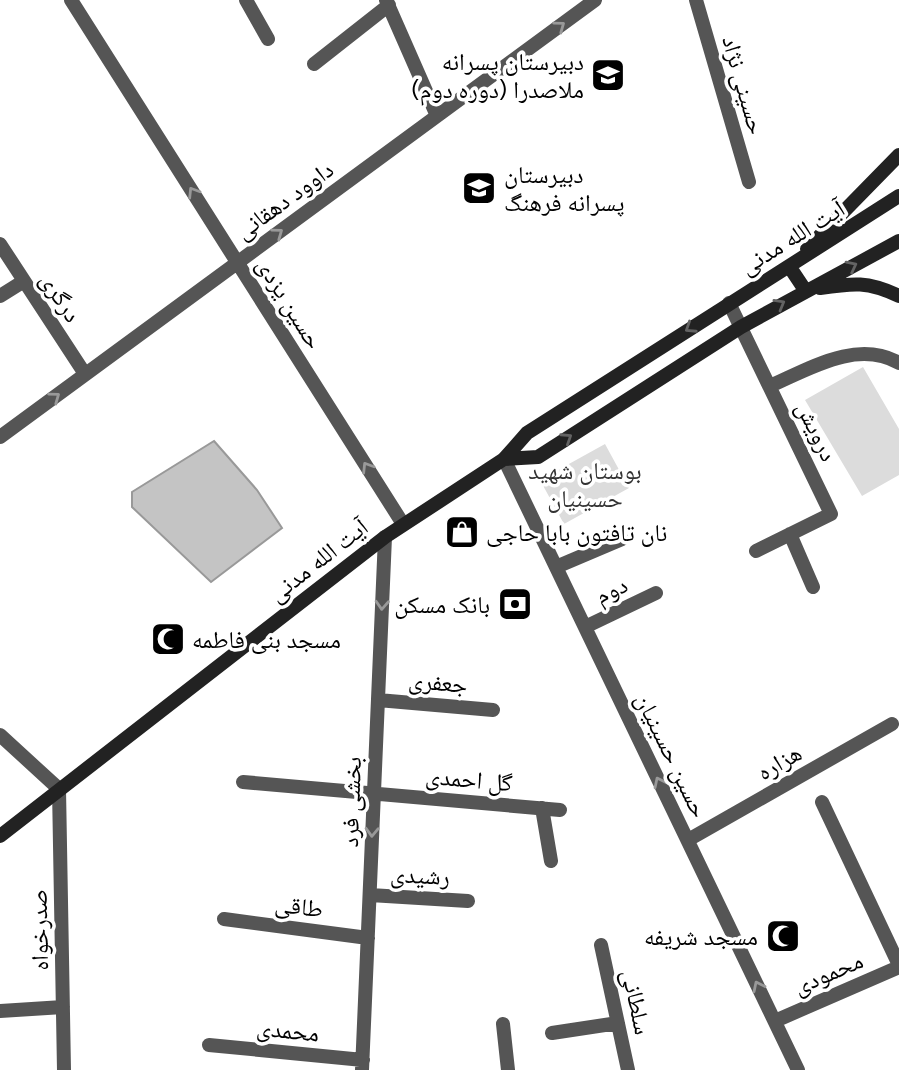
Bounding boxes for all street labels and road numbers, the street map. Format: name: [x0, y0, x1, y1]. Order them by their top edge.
street label: حسینی نژاد: [716, 32, 772, 138]
street label: داوود دهقانی: [229, 155, 339, 245]
street label: آیت الله مدنی: [734, 193, 851, 281]
street label: حسین یزدی: [251, 252, 329, 354]
street label: درگری: [34, 267, 88, 327]
street label: درویش: [790, 396, 844, 466]
street label: آیت الله مدنی: [262, 512, 374, 608]
street label: دوم: [590, 570, 633, 612]
street label: جعفری: [407, 665, 469, 699]
street label: حسین حسینیان: [629, 688, 715, 822]
street label: هزاره: [752, 738, 806, 786]
street label: بخشی فرد: [335, 756, 367, 848]
street label: گل احمدی: [424, 761, 514, 797]
street label: رشیدی: [389, 859, 451, 891]
street label: صدرخواه: [24, 889, 54, 971]
street label: طاقی: [273, 889, 325, 923]
street label: محمودی: [789, 945, 867, 1001]
street label: سلطانی: [616, 967, 658, 1037]
street label: محمدی: [255, 1012, 321, 1048]

